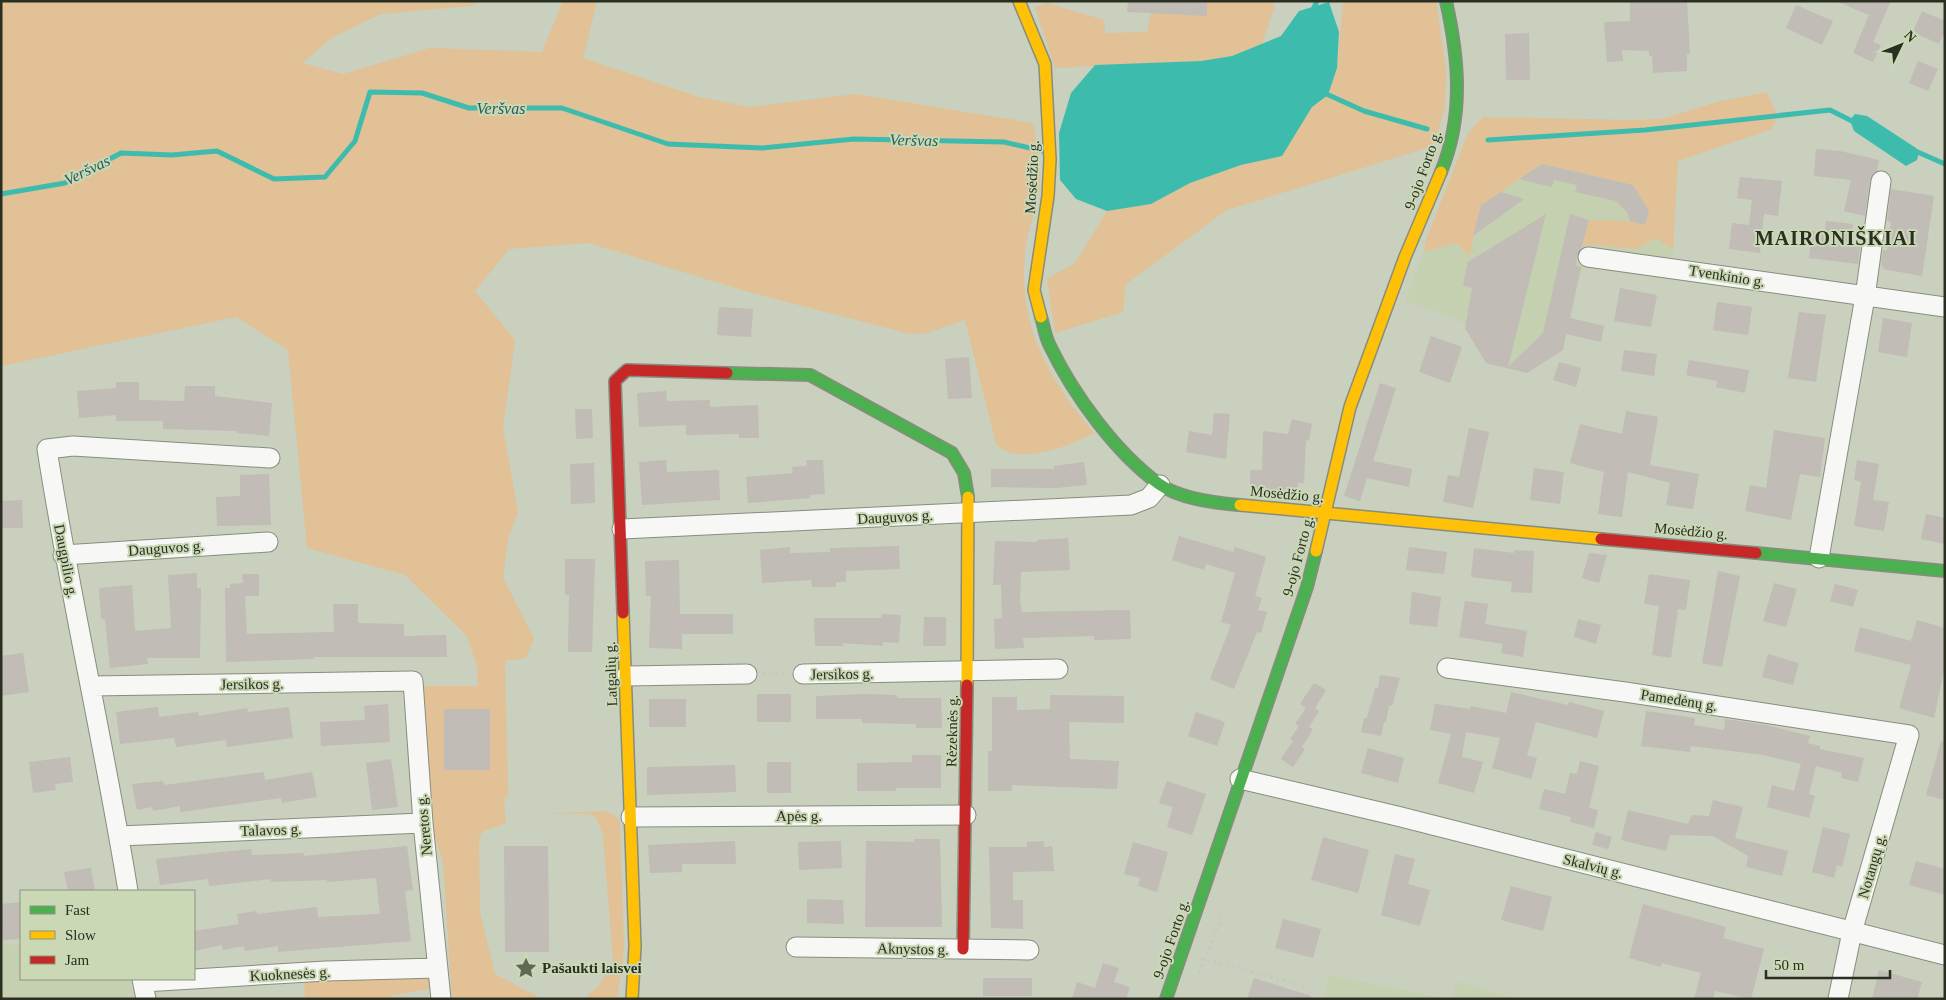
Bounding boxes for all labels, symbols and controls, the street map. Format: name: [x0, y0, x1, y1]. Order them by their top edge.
north arrow: [1876, 20, 1926, 70]
text: N: [1901, 28, 1919, 45]
water label: Veršvas: [477, 100, 525, 117]
street label: 9-ojo Forto g.: [1401, 128, 1445, 212]
water label: Veršvas: [889, 131, 939, 149]
street label: Mosėdžio g.: [1022, 140, 1042, 214]
water label: Veršvas: [61, 152, 113, 188]
district label: MAIRONIŠKIAI: [1755, 226, 1917, 249]
street label: Tvenkinio g.: [1688, 262, 1766, 290]
street label: Mosėdžio g.: [1249, 483, 1325, 505]
street label: Dauguvos g.: [857, 507, 933, 527]
street label: 9-ojo Forto g.: [1280, 514, 1316, 598]
street label: Mosėdžio g.: [1653, 520, 1729, 542]
street label: Daugpilio g.: [51, 523, 81, 599]
street label: Dauguvos g.: [128, 537, 204, 559]
street label: Latgalių g.: [602, 641, 620, 707]
street label: Jersikos g.: [810, 665, 874, 683]
street label: Jersikos g.: [220, 675, 284, 693]
street label: Pamedėnų g.: [1639, 686, 1719, 714]
street label: Rėzeknės g.: [943, 695, 961, 767]
street label: Neretos g.: [413, 794, 435, 856]
street label: Apės g.: [776, 808, 822, 824]
street label: Talavos g.: [240, 821, 302, 839]
street label: Notangų g.: [1855, 832, 1889, 900]
street label: Skalvių g.: [1562, 851, 1624, 881]
legend: [20, 890, 195, 980]
street label: 9-ojo Forto g.: [1150, 897, 1192, 981]
text: Fast: [65, 902, 91, 918]
text: Slow: [65, 927, 96, 943]
street label: Aknystos g.: [877, 940, 949, 958]
scale bar: [1766, 948, 1890, 980]
text: Jam: [65, 952, 89, 968]
place icon: Pašaukti laisvei: [513, 955, 539, 981]
text: 50 m: [1774, 957, 1805, 973]
place label: Pašaukti laisvei: [542, 960, 642, 976]
street label: Kuoknesės g.: [249, 964, 331, 984]

